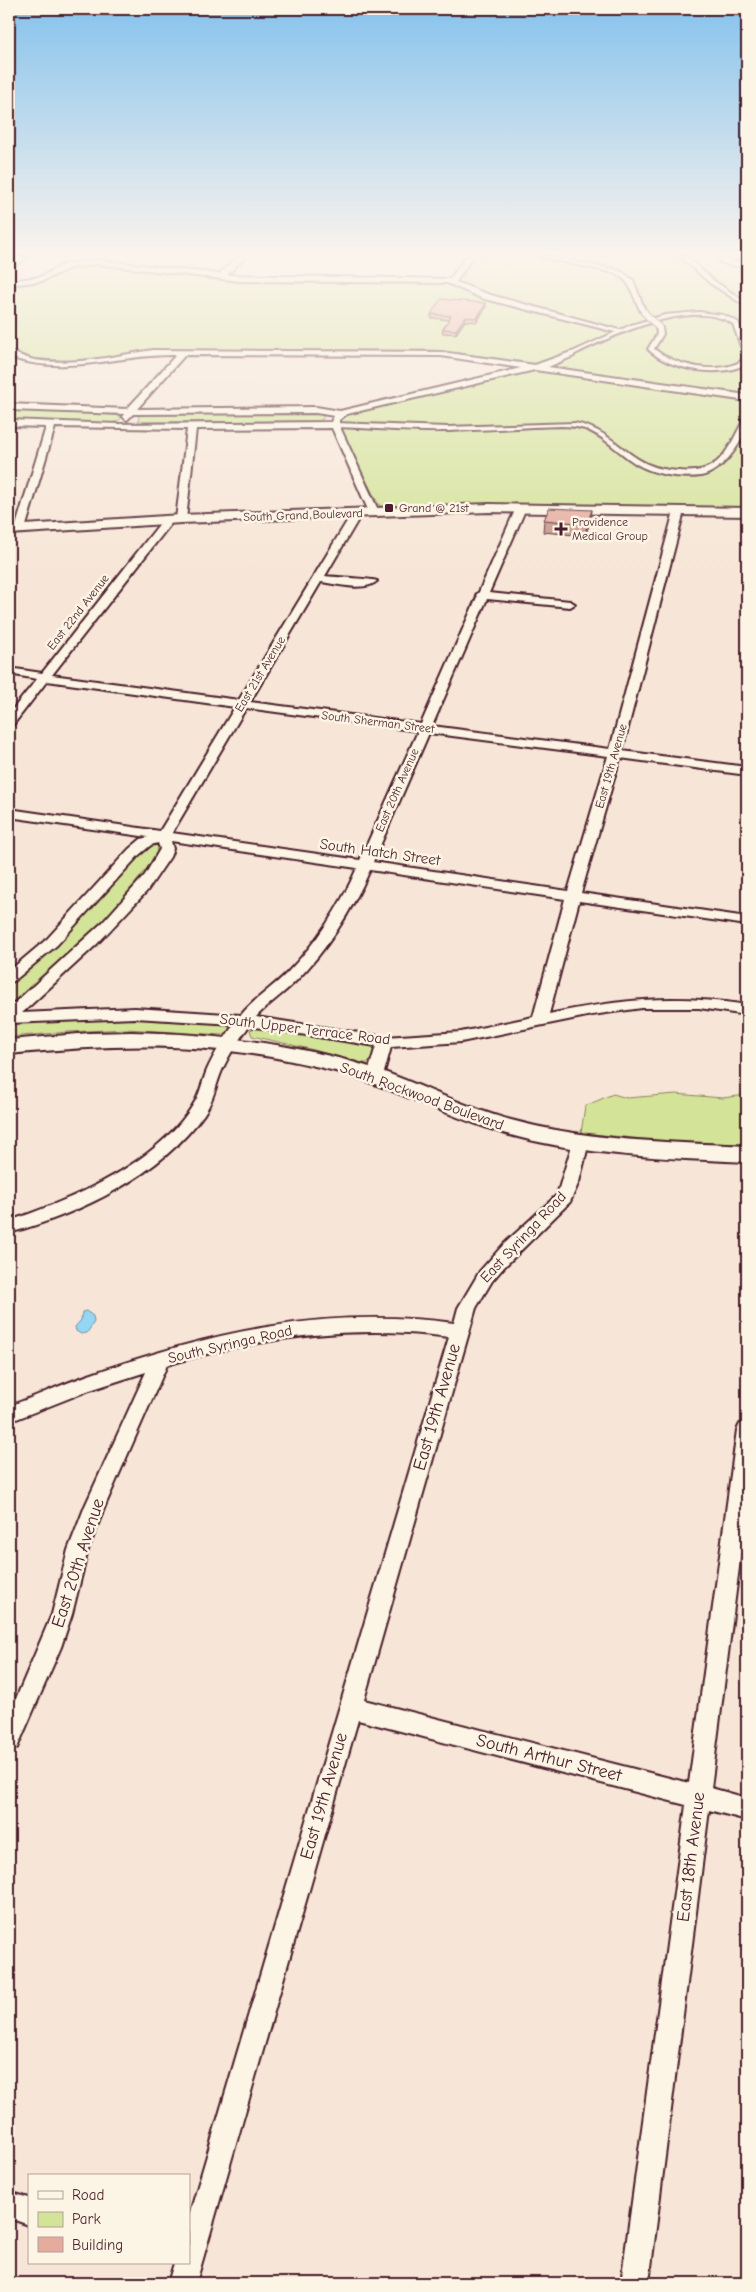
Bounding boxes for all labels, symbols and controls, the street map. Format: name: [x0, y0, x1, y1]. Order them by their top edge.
place label: Grand @ 21st: [399, 501, 469, 515]
marker: Grand @ 21st: [383, 502, 395, 514]
street label: South Grand Boulevard: [243, 506, 363, 524]
place label: Providence Medical Group: [572, 515, 648, 543]
marker: Providence Medical Group: [554, 522, 568, 536]
street label: East 22nd Avenue: [44, 571, 112, 653]
street label: East 21st Avenue: [232, 634, 288, 714]
street label: South Sherman Street: [321, 708, 436, 736]
street label: East 19th Avenue: [592, 722, 630, 810]
street label: East 20th Avenue: [372, 746, 422, 834]
street label: South Hatch Street: [319, 835, 442, 869]
street label: South Upper Terrace Road: [219, 1010, 391, 1048]
street label: South Rockwood Boulevard: [338, 1058, 506, 1134]
street label: East Syringa Road: [476, 1188, 570, 1286]
street label: South Syringa Road: [166, 1321, 294, 1367]
street label: East 19th Avenue: [409, 1341, 465, 1473]
street label: East 20th Avenue: [47, 1496, 109, 1630]
street label: East 19th Avenue: [296, 1730, 352, 1862]
street label: South Arthur Street: [474, 1730, 625, 1786]
street label: East 18th Avenue: [673, 1791, 709, 1923]
legend: [28, 2174, 190, 2264]
text: Road: [72, 2186, 104, 2204]
text: Park: [72, 2210, 101, 2228]
text: Building: [72, 2236, 123, 2254]

